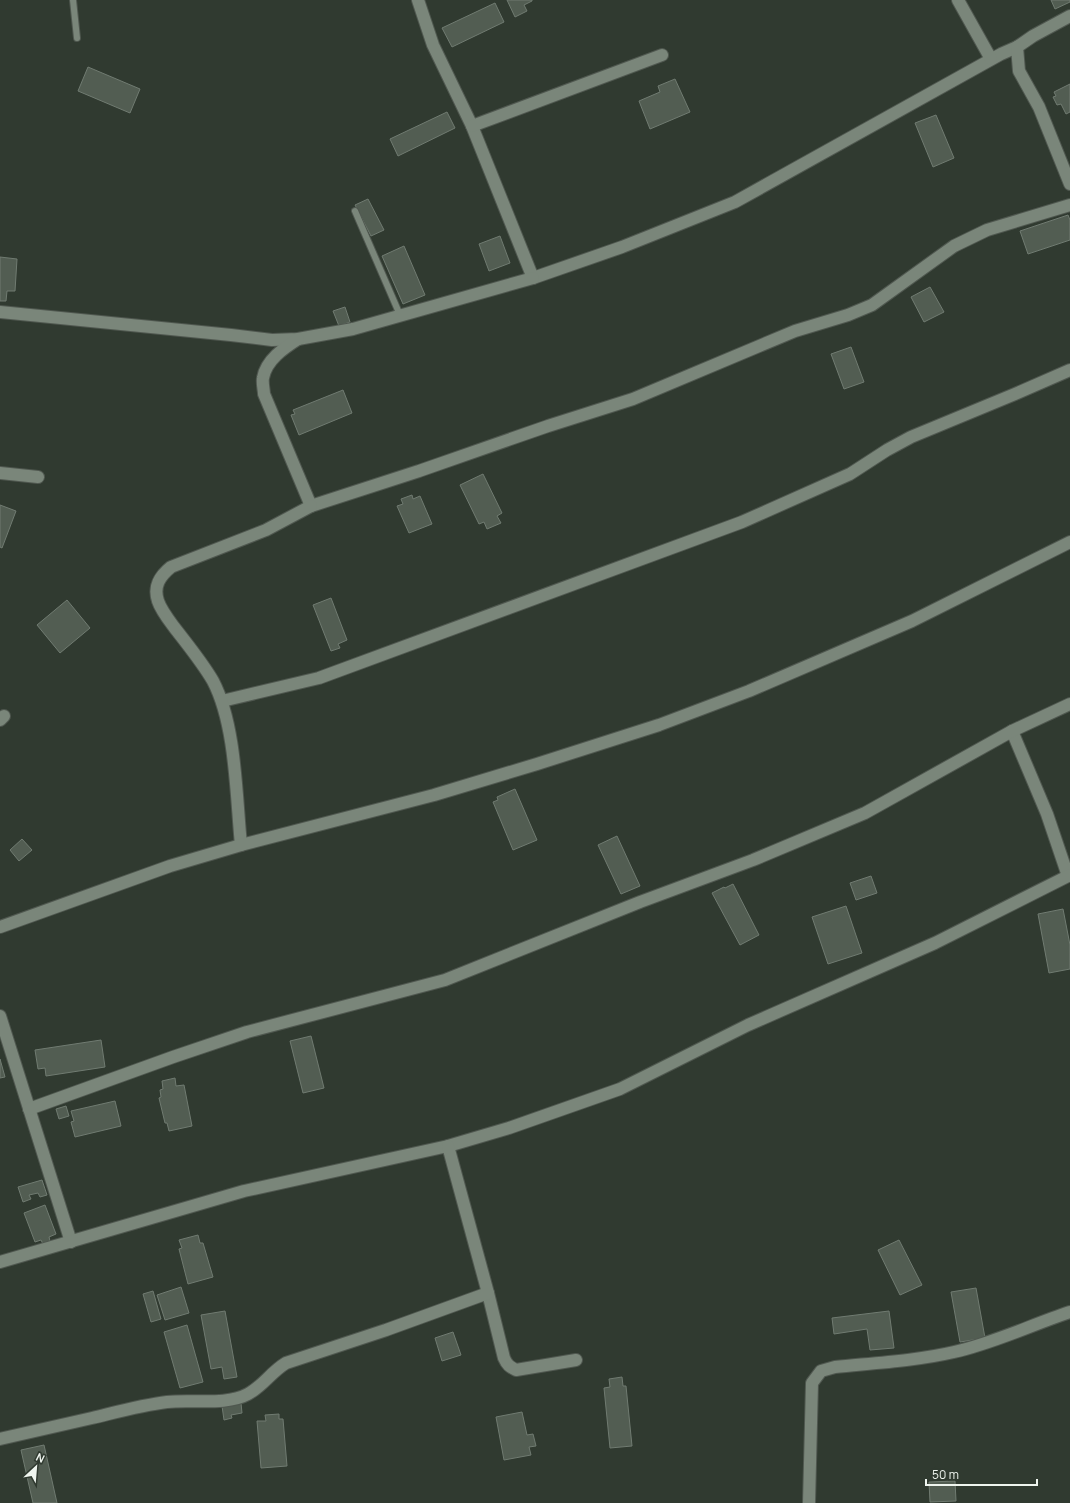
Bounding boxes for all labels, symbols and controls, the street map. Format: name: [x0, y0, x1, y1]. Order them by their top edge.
north arrow: [16, 1447, 56, 1487]
text: N: [34, 1449, 48, 1466]
scale bar: [926, 1461, 1037, 1487]
text: 50 m: [932, 1466, 959, 1483]

